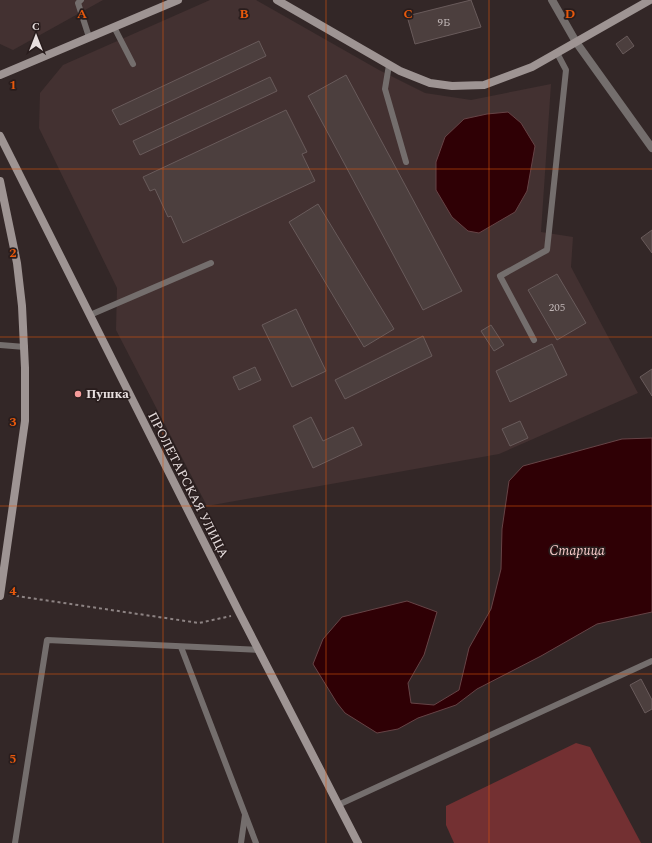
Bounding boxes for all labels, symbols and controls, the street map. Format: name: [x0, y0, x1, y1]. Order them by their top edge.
text: A: [77, 4, 87, 24]
text: B: [239, 4, 249, 24]
text: C: [403, 4, 413, 24]
text: D: [565, 4, 575, 24]
house number: 9Б: [438, 14, 450, 31]
north arrow: [16, 16, 56, 56]
text: С: [32, 18, 40, 35]
text: 1: [9, 75, 17, 95]
text: 2: [9, 243, 17, 263]
house number: 205: [549, 299, 565, 316]
place label: Пушка: [86, 384, 129, 404]
marker: Пушка: [73, 389, 83, 399]
street label: ПРОЛЕТАРСКАЯ УЛИЦА: [142, 408, 234, 562]
text: 3: [9, 412, 17, 432]
water label: Старица: [549, 540, 605, 561]
text: 4: [9, 581, 17, 601]
text: 5: [9, 749, 17, 769]

